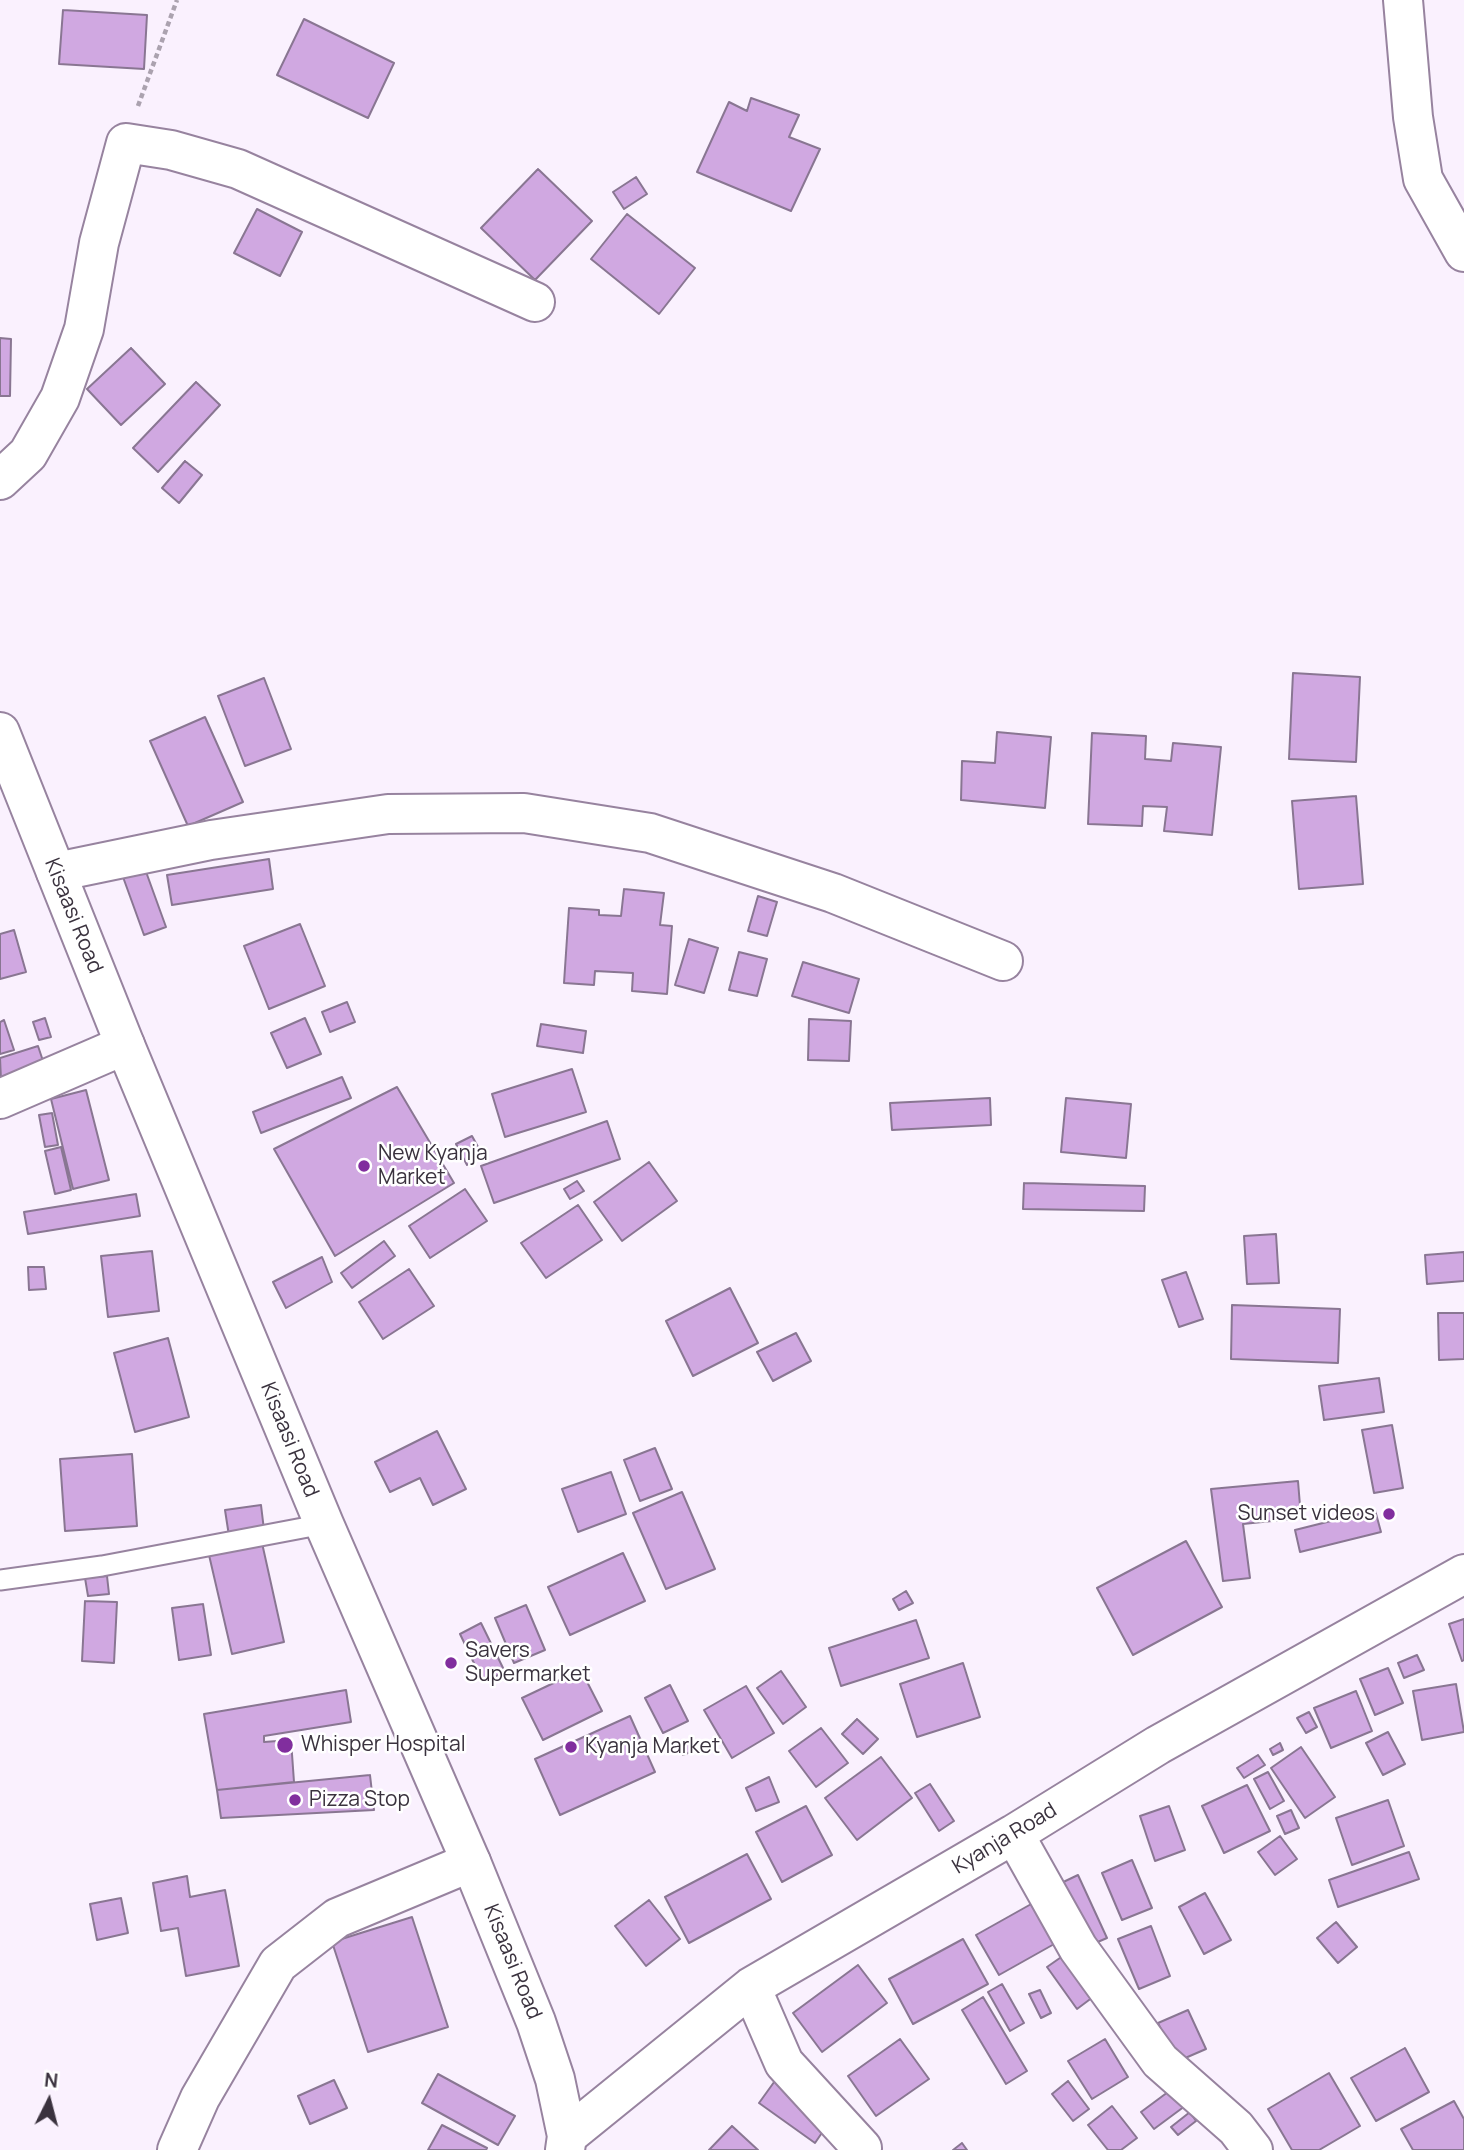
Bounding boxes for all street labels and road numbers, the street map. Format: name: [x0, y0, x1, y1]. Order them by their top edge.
street label: Kisaasi Road: [39, 855, 107, 977]
street label: Kisaasi Road: [255, 1379, 323, 1501]
street label: Kyanja Road: [948, 1798, 1062, 1880]
street label: Kisaasi Road: [478, 1901, 546, 2023]

